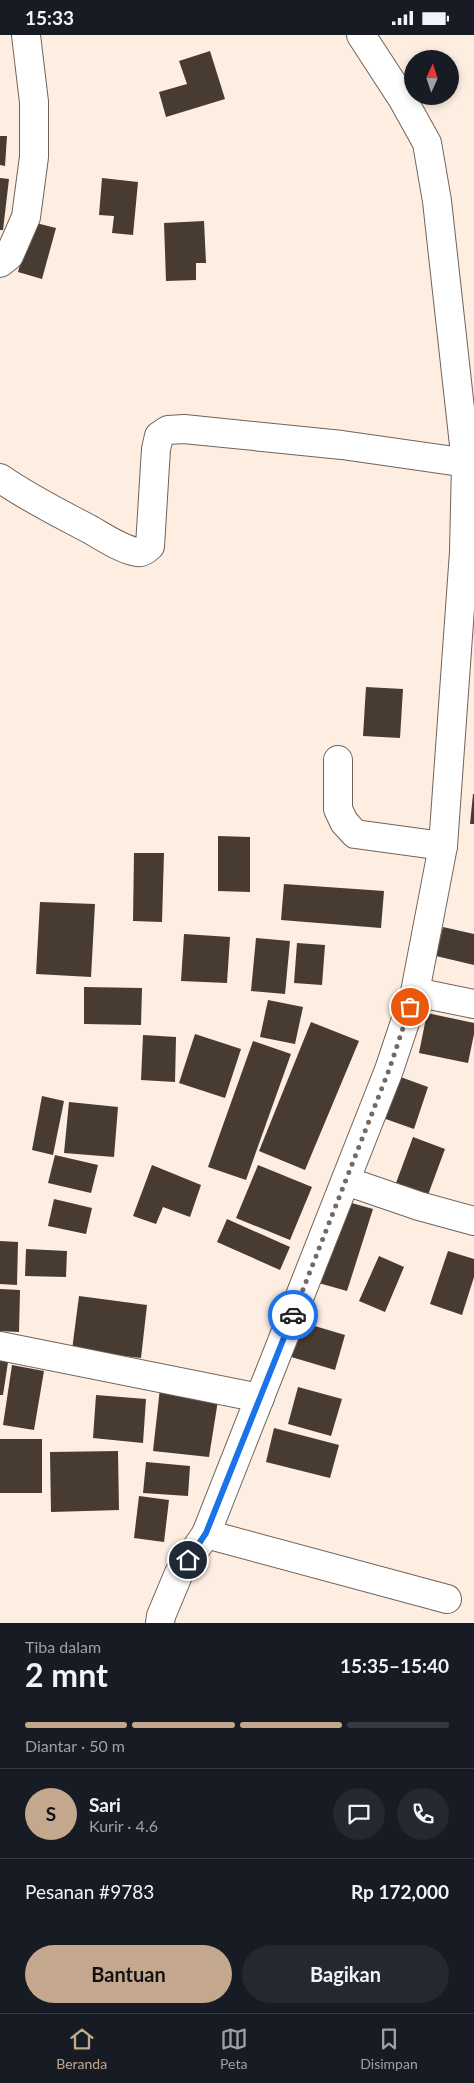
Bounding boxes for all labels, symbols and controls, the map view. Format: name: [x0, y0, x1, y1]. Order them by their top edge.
text: 15:33: [25, 6, 74, 29]
north arrow: [404, 50, 459, 105]
map controls: [404, 50, 459, 105]
pin: [389, 986, 431, 1028]
icon: bag: [396, 993, 424, 1021]
courier: [268, 1290, 318, 1340]
icon: car: [279, 1301, 307, 1329]
pin: [167, 1539, 209, 1581]
icon: home: [174, 1546, 202, 1574]
text: Tiba dalam: [25, 1637, 101, 1656]
text: 15:35–15:40: [340, 1654, 449, 1677]
text: 2 mnt: [25, 1655, 108, 1694]
text: Diantar · 50 m: [25, 1736, 125, 1755]
button: chat: [333, 1788, 385, 1840]
button: phone: [397, 1788, 449, 1840]
text: Sari: [89, 1793, 121, 1816]
text: S: [46, 1802, 56, 1825]
text: Kurir · 4.6: [89, 1816, 158, 1835]
text: Pesanan #9783: [25, 1880, 154, 1903]
text: Rp 172,000: [351, 1880, 449, 1903]
button: Bantuan: [25, 1945, 232, 2003]
button: Bagikan: [242, 1945, 449, 2003]
tab: Beranda: [56, 2025, 107, 2072]
tab: Peta: [220, 2025, 248, 2072]
tab: Disimpan: [360, 2025, 418, 2072]

